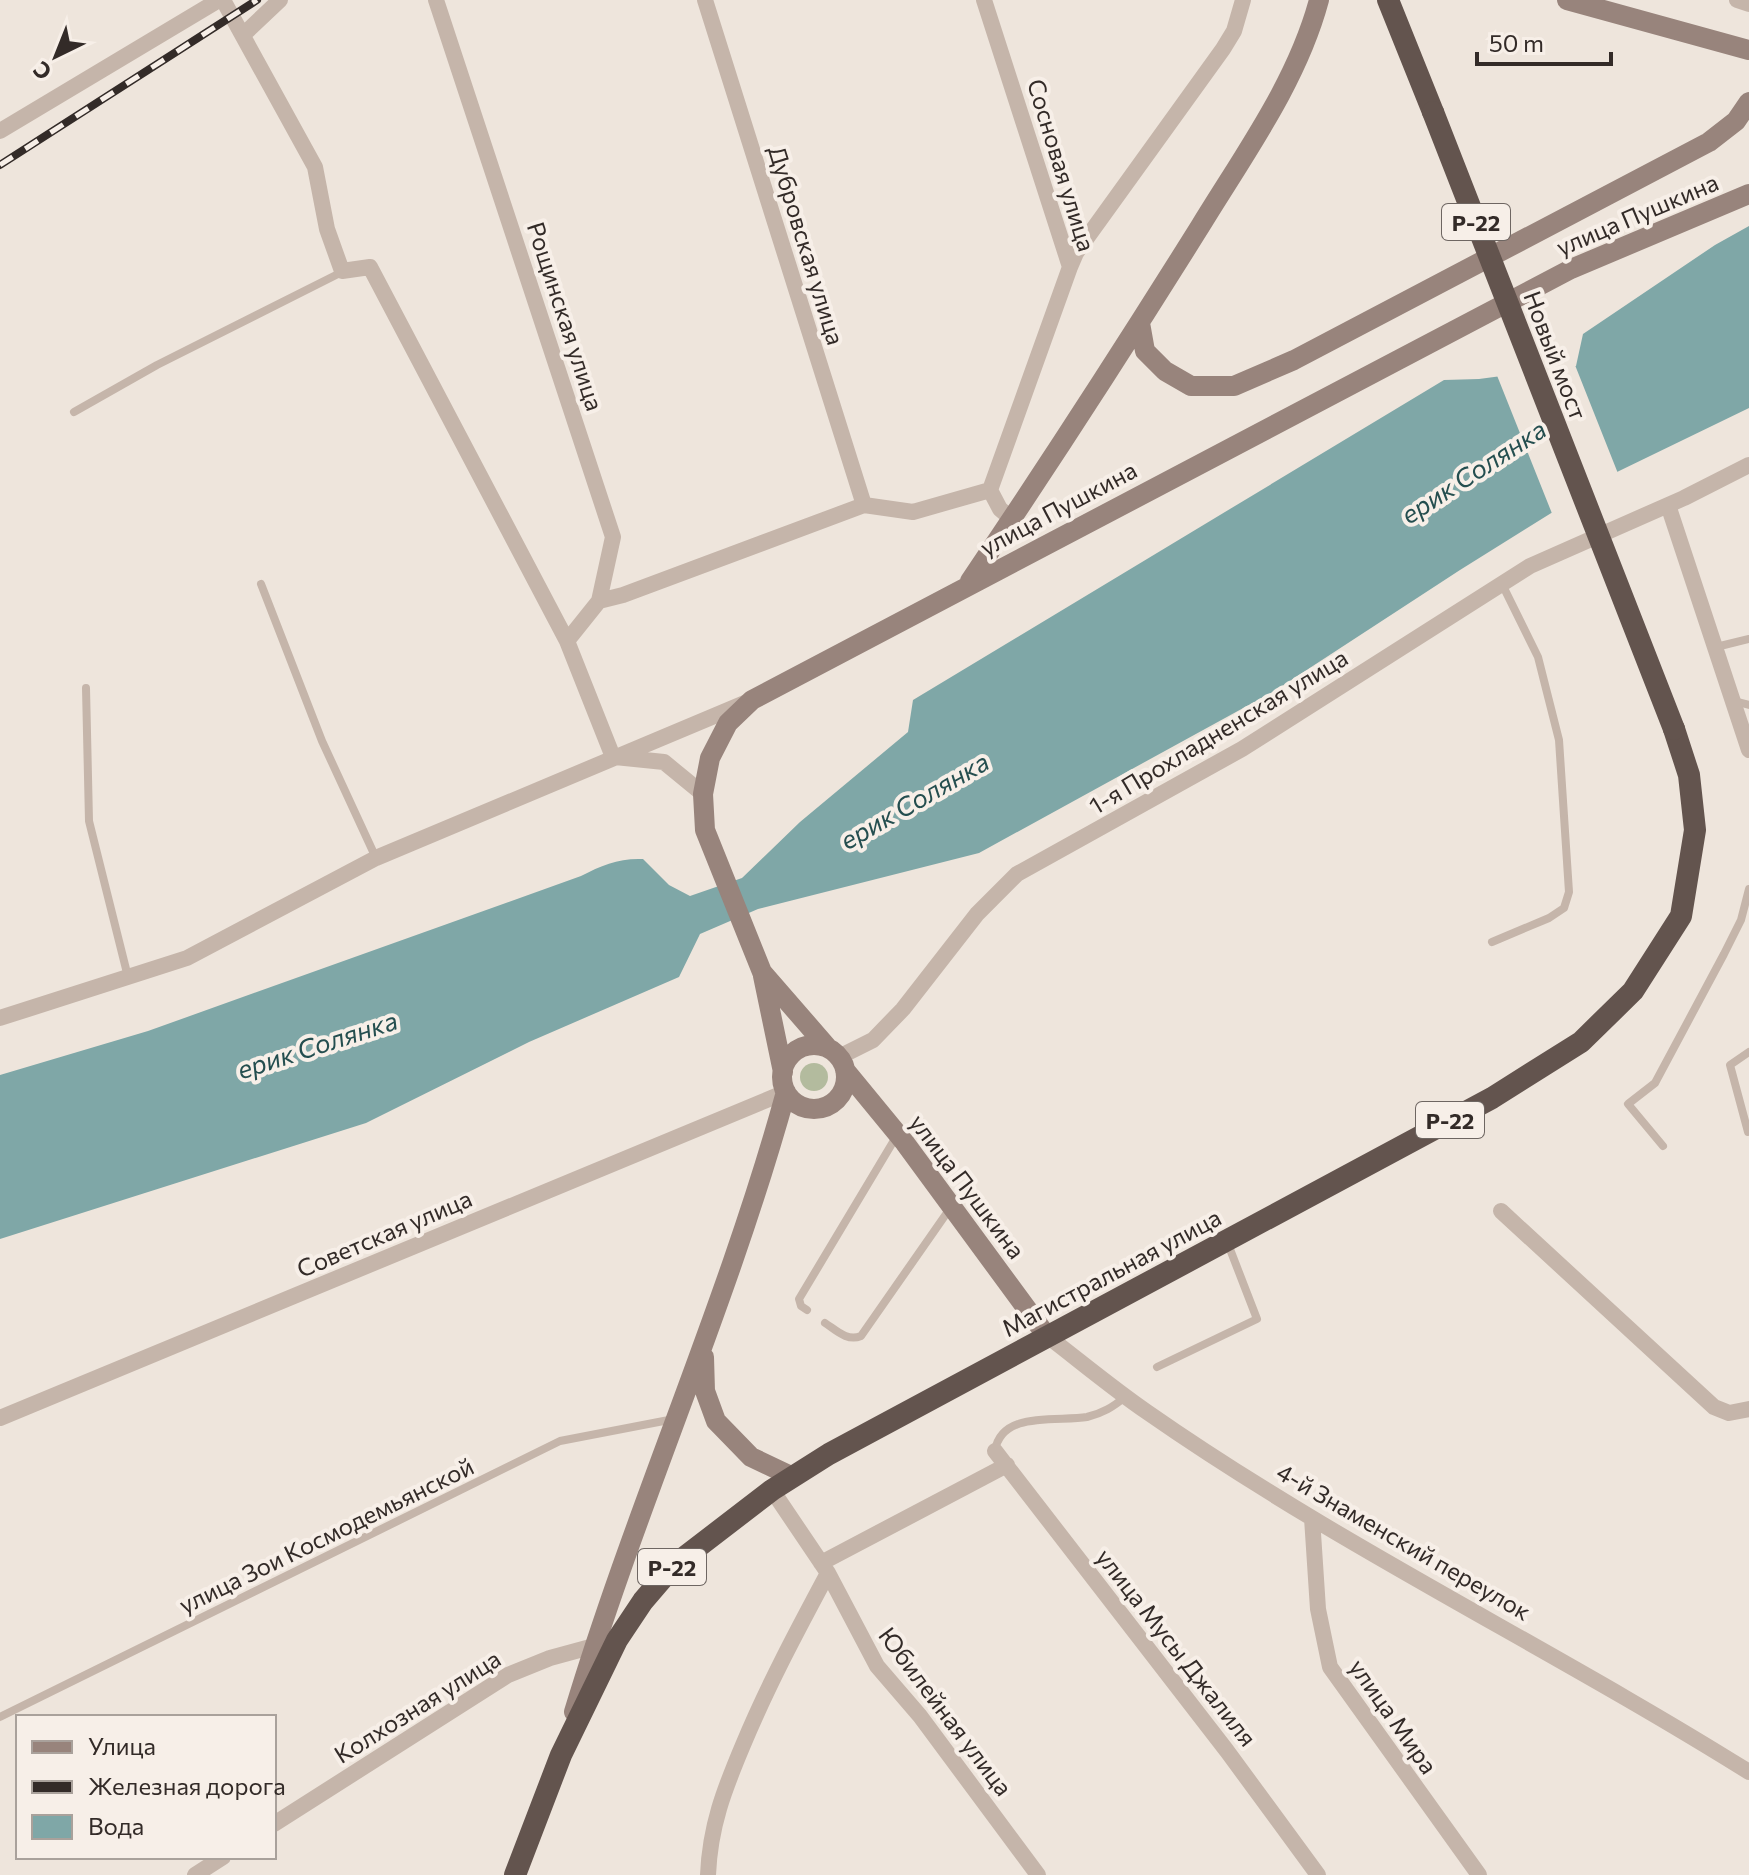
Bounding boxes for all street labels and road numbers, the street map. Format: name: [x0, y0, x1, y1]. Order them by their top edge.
street label: Сосновая улица: [1022, 75, 1102, 255]
street label: Дубровская улица: [763, 142, 851, 348]
street label: улица Пушкина: [1552, 167, 1722, 261]
road number: Р-22: [1442, 204, 1510, 240]
street label: Рощинская улица: [522, 218, 610, 414]
street label: Новый мост: [1518, 287, 1594, 423]
street label: улица Пушкина: [975, 455, 1141, 561]
street label: 1-я Прохладненская улица: [1083, 642, 1353, 820]
road number: Р-22: [1416, 1102, 1484, 1138]
street label: улица Пушкина: [904, 1108, 1032, 1264]
street label: Советская улица: [292, 1183, 476, 1283]
street label: Магистральная улица: [996, 1202, 1226, 1342]
street label: улица Зои Космодемьянской: [174, 1451, 478, 1619]
street label: 4-й Знаменский переулок: [1272, 1456, 1536, 1626]
street label: улица Мусы Джалиля: [1091, 1542, 1263, 1752]
road number: Р-22: [638, 1549, 706, 1585]
street label: Юбилейная улица: [873, 1621, 1019, 1801]
street label: Колхозная улица: [329, 1643, 505, 1769]
street label: улица Мира: [1344, 1653, 1444, 1779]

